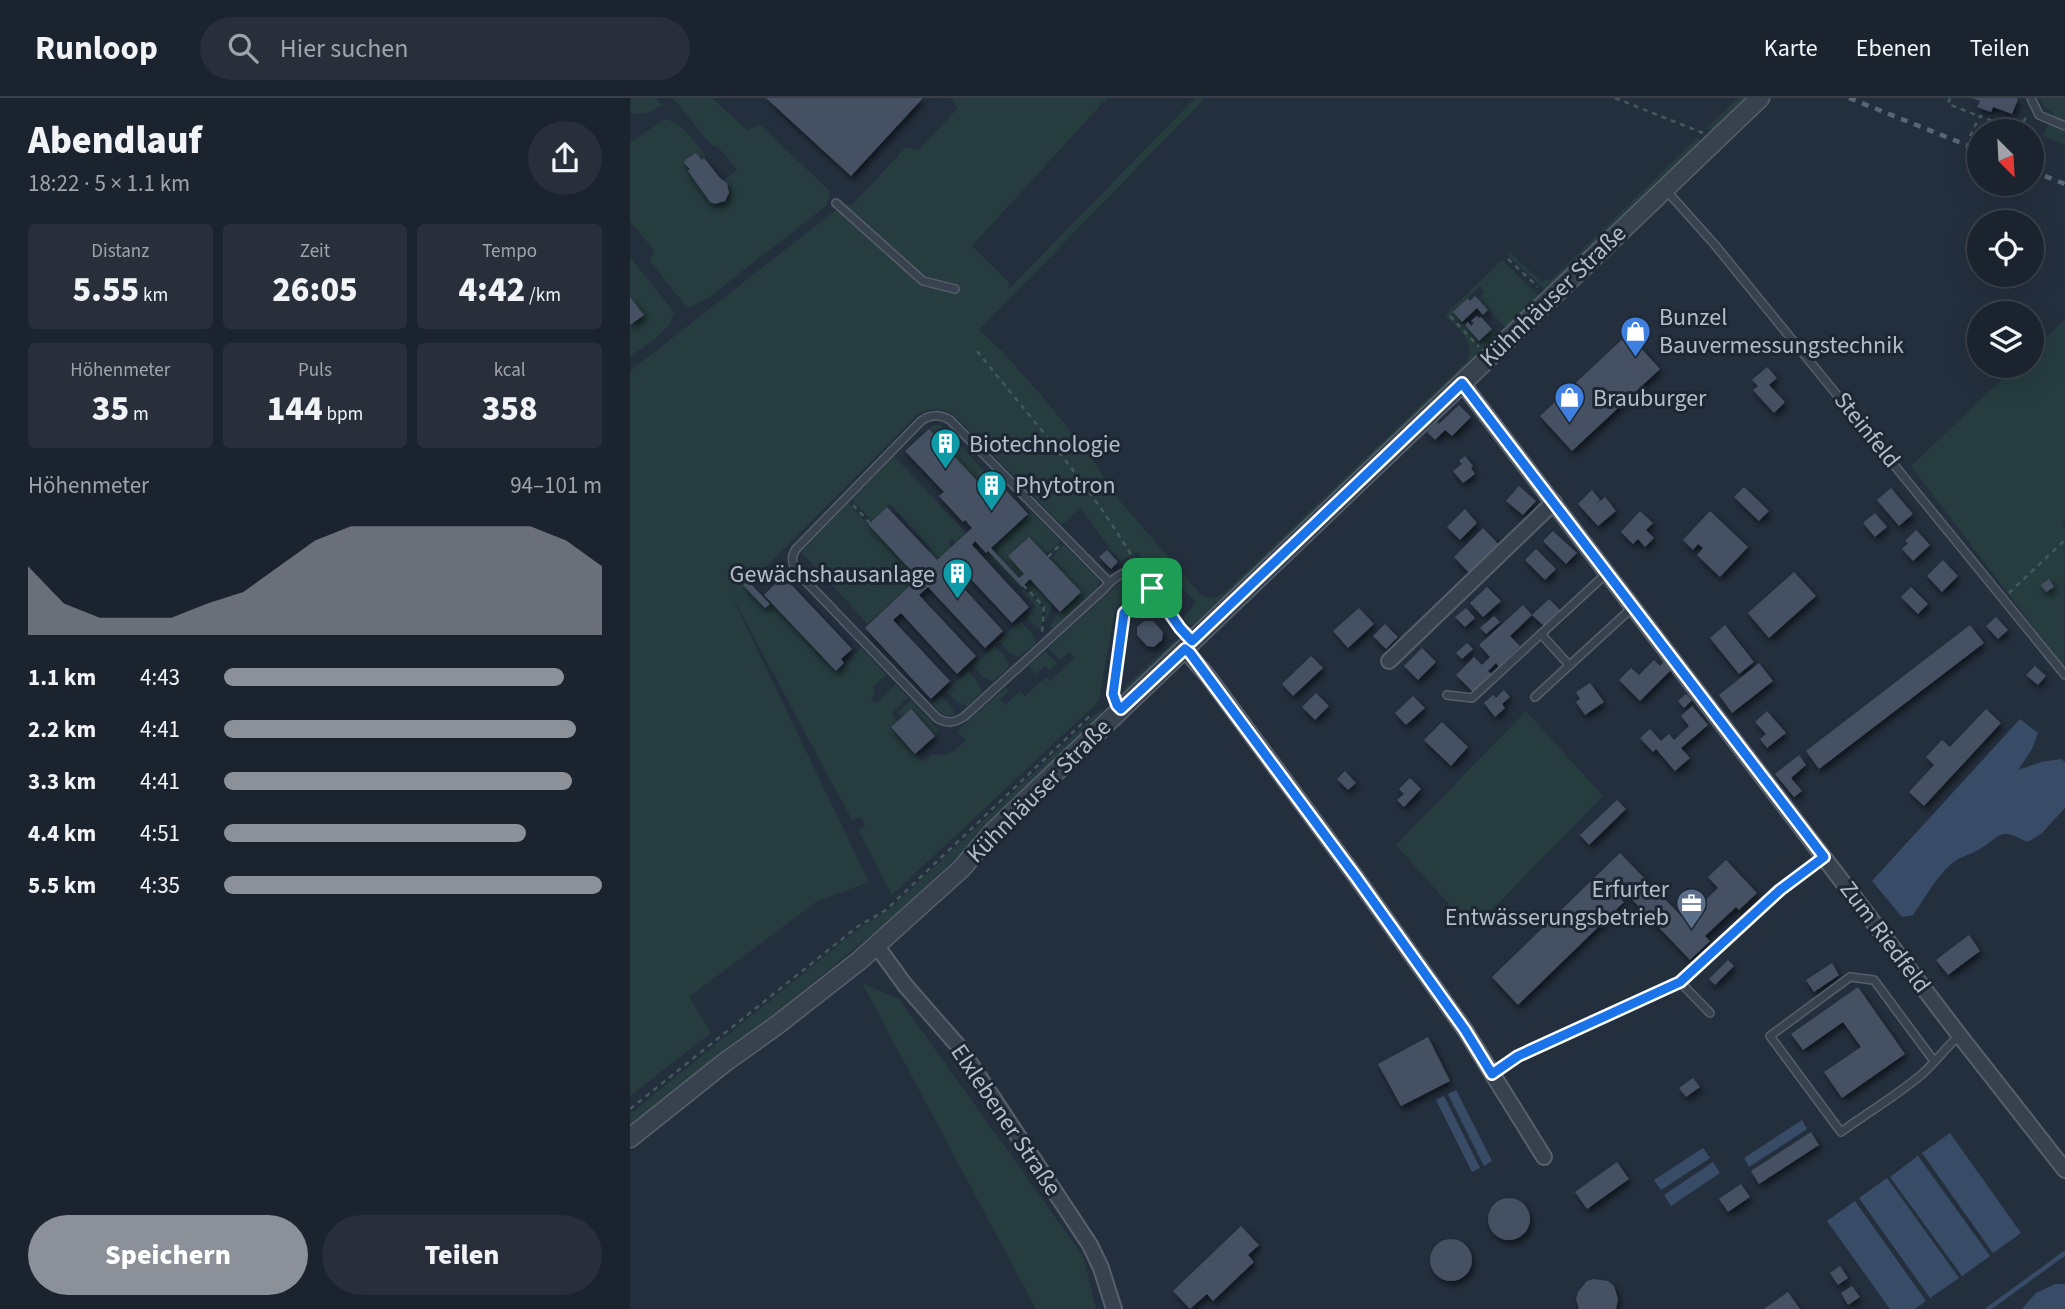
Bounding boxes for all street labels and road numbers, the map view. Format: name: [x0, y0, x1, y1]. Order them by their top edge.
street label: Kühnhäuser Straße: [1472, 217, 1634, 375]
street label: Steinfeld: [1825, 384, 1909, 476]
street label: Kühnhäuser Straße: [959, 711, 1119, 871]
street label: Zum Riedfeld: [1831, 873, 1939, 1001]
street label: Elxlebener Straße: [942, 1037, 1070, 1203]

